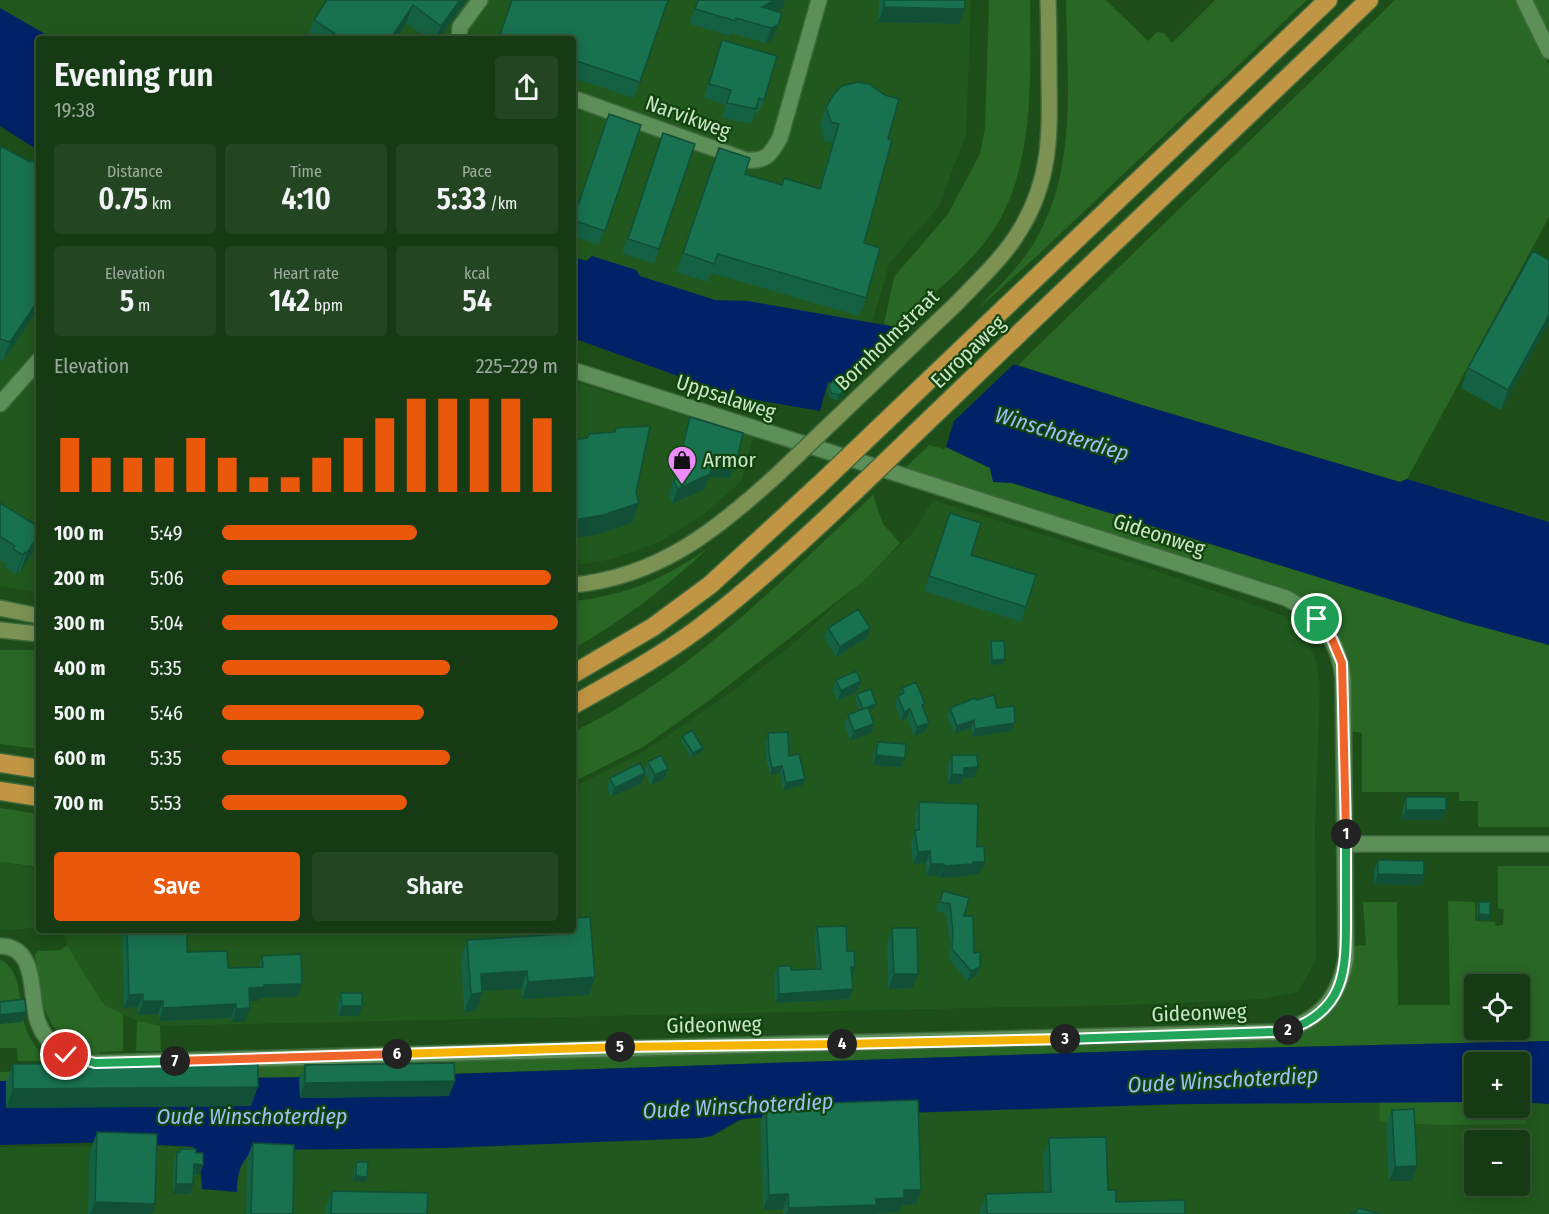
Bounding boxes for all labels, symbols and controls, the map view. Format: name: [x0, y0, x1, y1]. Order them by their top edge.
text: Evening run: [54, 55, 214, 95]
button: share: [495, 56, 558, 119]
street label: Narvikweg: [642, 90, 734, 144]
text: 19:38: [54, 98, 95, 122]
text: Distance: [107, 162, 163, 181]
text: Time: [290, 162, 322, 181]
text: Pace: [462, 162, 492, 181]
text: 0.75: [98, 181, 148, 217]
text: 4:10: [281, 181, 331, 217]
text: 5:33: [437, 181, 486, 217]
text: km: [148, 194, 172, 213]
text: /km: [486, 194, 517, 213]
text: Elevation: [105, 264, 165, 283]
text: Heart rate: [273, 264, 339, 283]
text: kcal: [464, 264, 490, 283]
text: 5: [120, 283, 134, 319]
text: 142: [269, 283, 310, 319]
text: 54: [462, 283, 492, 319]
street label: Bornholmstraat: [830, 284, 945, 396]
text: m: [134, 296, 150, 315]
text: bpm: [310, 296, 343, 315]
street label: Europaweg: [925, 310, 1011, 394]
text: Elevation: [54, 354, 129, 378]
text: 225–229 m: [476, 354, 558, 378]
street label: Uppsalaweg: [673, 369, 779, 425]
water label: Winschoterdiep: [992, 401, 1132, 467]
shop icon: Armor: [666, 444, 698, 486]
place label: Armor: [703, 447, 757, 473]
street label: Gideonweg: [1110, 508, 1208, 562]
text: 100 m: [54, 521, 104, 545]
text: 5:49: [150, 521, 182, 545]
text: 200 m: [54, 566, 105, 590]
text: 5:06: [150, 566, 184, 590]
pin: [1291, 593, 1342, 644]
icon: arrive: [1300, 602, 1333, 635]
text: 300 m: [54, 611, 105, 635]
text: 5:04: [150, 611, 184, 635]
text: 400 m: [54, 656, 106, 680]
text: 5:35: [150, 656, 182, 680]
text: 500 m: [54, 701, 105, 725]
text: 5:46: [150, 701, 183, 725]
text: 600 m: [54, 746, 106, 770]
text: 5:35: [150, 746, 182, 770]
text: 700 m: [54, 791, 104, 815]
text: 5:53: [150, 791, 182, 815]
pin: 1: [1331, 819, 1361, 849]
text: 1: [1343, 824, 1349, 843]
button: Save: [54, 852, 300, 921]
button: Share: [312, 852, 558, 921]
map controls: [1464, 974, 1530, 1196]
button: locate: [1464, 974, 1530, 1040]
street label: Gideonweg: [1151, 998, 1247, 1028]
street label: Gideonweg: [666, 1011, 762, 1039]
pin: 2: [1273, 1015, 1303, 1045]
text: 2: [1284, 1020, 1292, 1039]
pin: 3: [1050, 1024, 1080, 1054]
pin: [40, 1029, 91, 1080]
pin: 4: [827, 1029, 857, 1059]
text: 3: [1061, 1029, 1069, 1048]
pin: 5: [605, 1032, 635, 1062]
text: 4: [838, 1034, 846, 1053]
text: 5: [616, 1037, 624, 1056]
icon: check: [49, 1038, 82, 1071]
pin: 6: [382, 1039, 412, 1069]
text: 6: [393, 1044, 401, 1063]
pin: 7: [160, 1046, 190, 1076]
text: 7: [172, 1051, 178, 1070]
button: +: [1464, 1052, 1530, 1118]
water label: Oude Winschoterdiep: [1127, 1062, 1319, 1098]
water label: Oude Winschoterdiep: [642, 1088, 834, 1124]
water label: Oude Winschoterdiep: [157, 1103, 347, 1130]
button: −: [1464, 1130, 1530, 1196]

